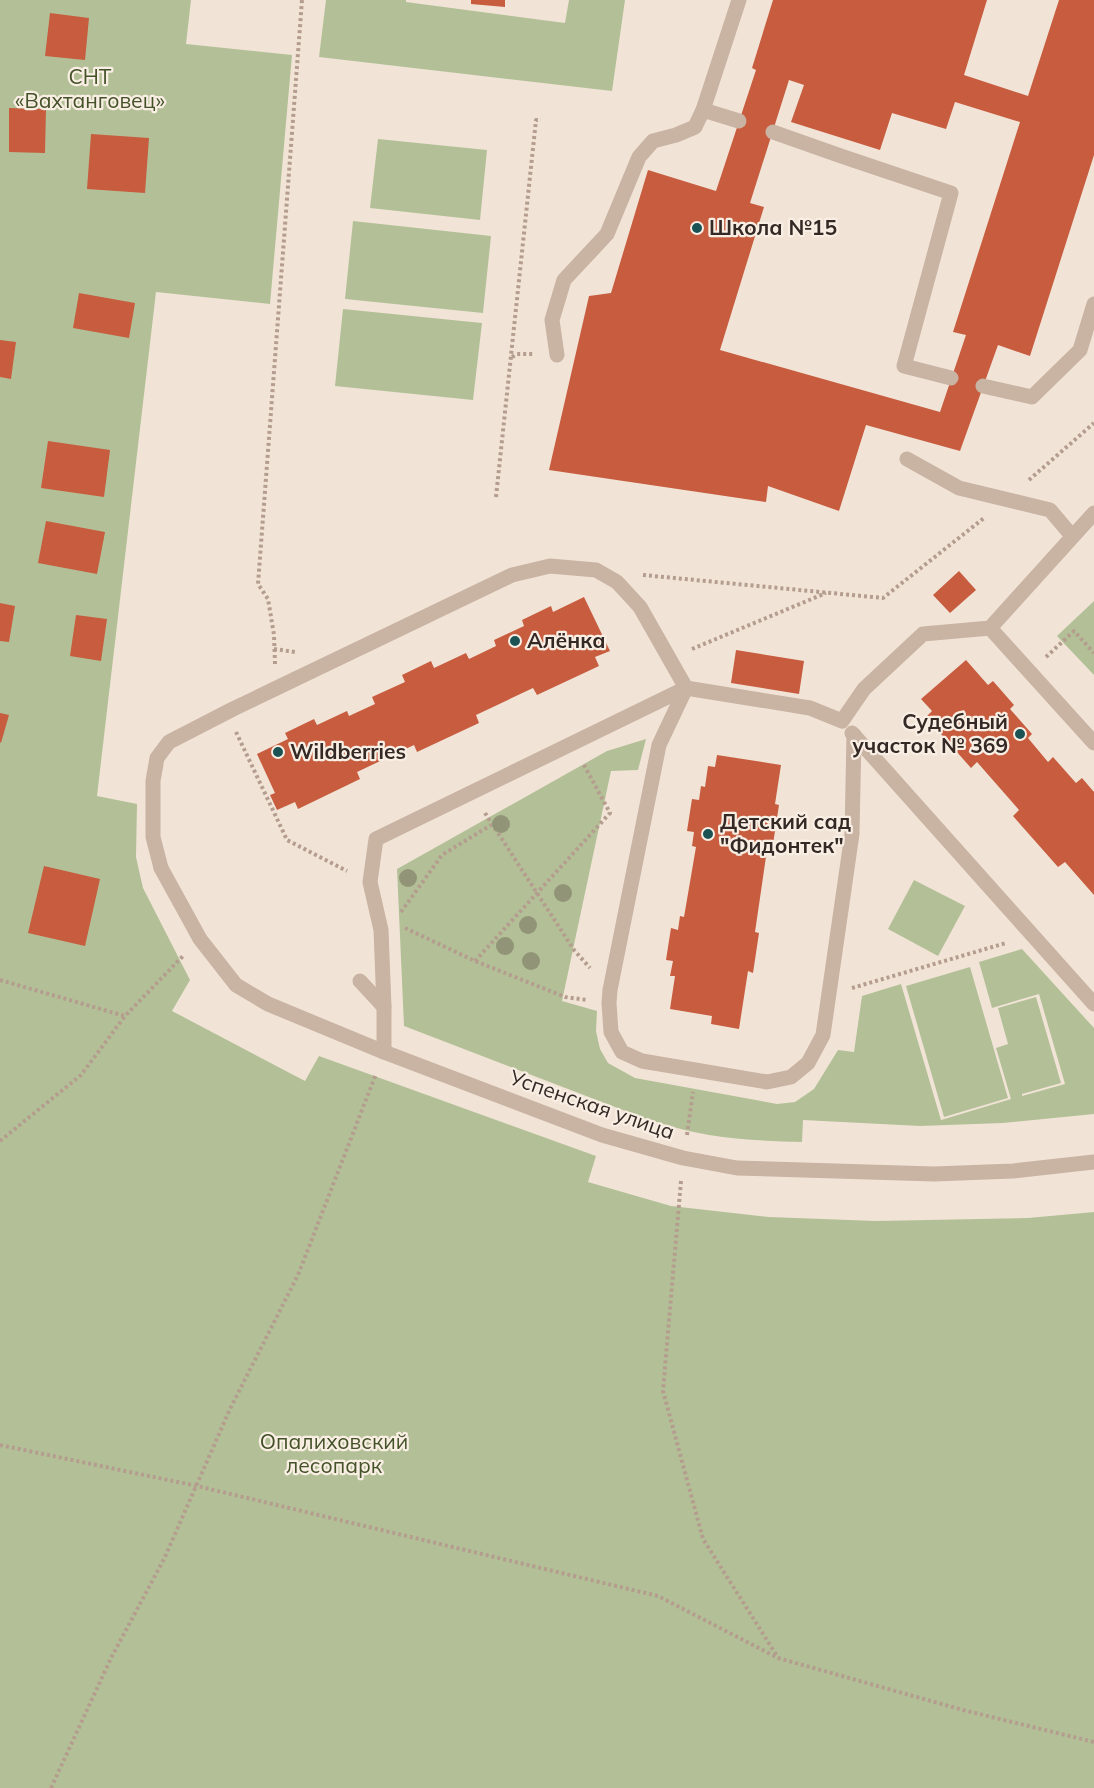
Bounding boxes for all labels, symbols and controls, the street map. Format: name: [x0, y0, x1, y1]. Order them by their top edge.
park label: СНТ «Вахтанговец»: [15, 63, 165, 113]
place label: Школа №15: [709, 214, 837, 240]
marker: Школа №15: [690, 221, 704, 235]
place label: Алёнка: [527, 627, 606, 653]
marker: Алёнка: [508, 634, 522, 648]
place label: Судебный участок № 369: [852, 708, 1008, 758]
marker: Судебный участок № 369: [1013, 727, 1027, 741]
place label: Wildberries: [290, 738, 406, 764]
marker: Wildberries: [271, 745, 285, 759]
place label: Детский сад "Фидонтек": [720, 808, 851, 858]
marker: Детский сад "Фидонтек": [701, 827, 715, 841]
street label: Успенская улица: [505, 1063, 678, 1144]
park label: Опалиховский лесопарк: [260, 1428, 408, 1478]

